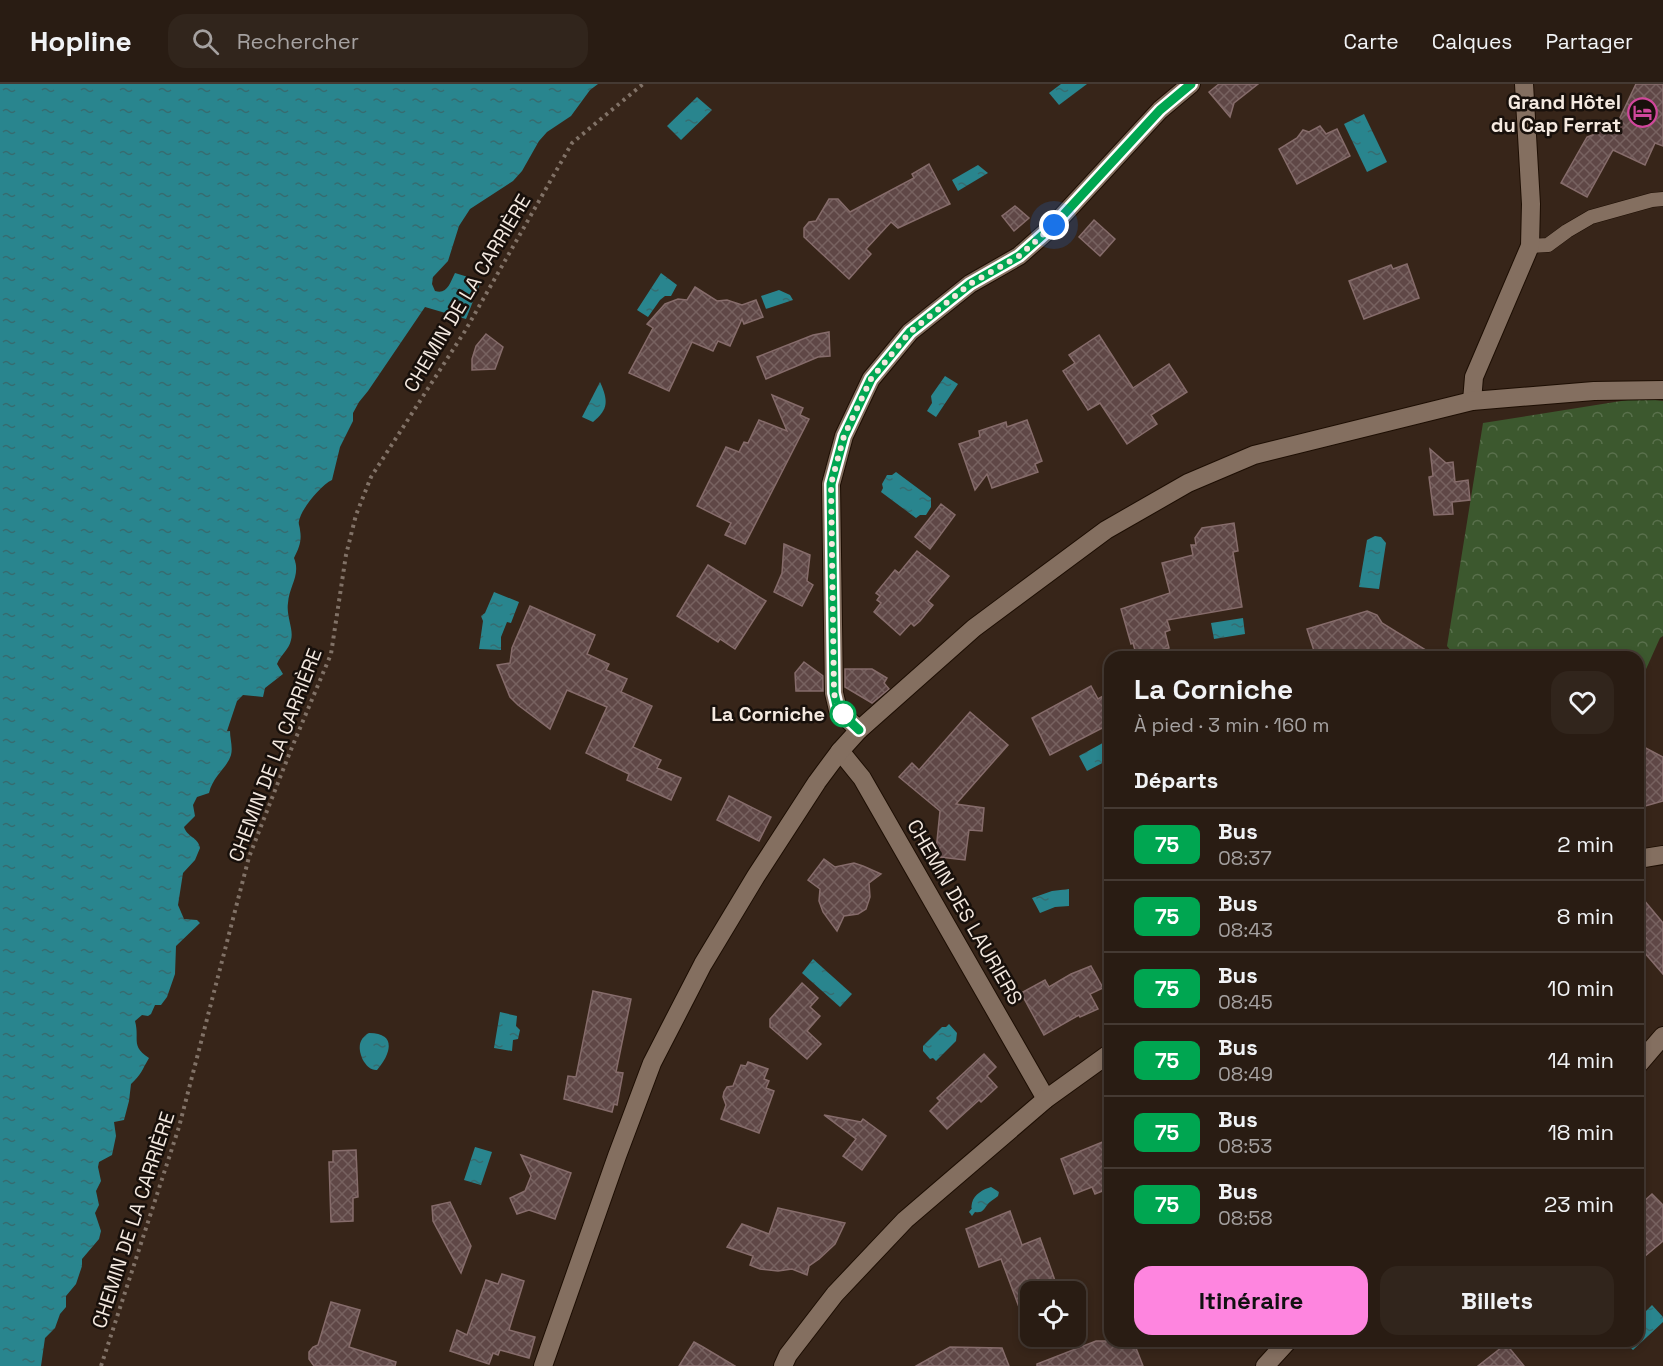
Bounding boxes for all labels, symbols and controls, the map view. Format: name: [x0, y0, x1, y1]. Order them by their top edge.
search box: [168, 14, 588, 68]
text: Hopline: [30, 23, 132, 59]
icon: search: [189, 25, 222, 58]
text: Rechercher: [237, 27, 359, 55]
text: Carte: [1344, 28, 1399, 55]
text: Calques: [1432, 28, 1512, 55]
text: Partager: [1545, 28, 1633, 55]
place label: Grand Hôtel du Cap Ferrat: [1491, 89, 1621, 138]
hotel icon: Grand Hôtel du Cap Ferrat: [1626, 97, 1658, 129]
street label: CHEMIN DE LA CARRIÈRE: [398, 189, 536, 397]
your location: [1039, 210, 1069, 240]
street label: CHEMIN DE LA CARRIÈRE: [222, 645, 328, 865]
text: La Corniche: [1134, 671, 1293, 707]
button: heart: [1551, 671, 1614, 734]
place label: La Corniche: [711, 701, 825, 727]
marker: La Corniche: [830, 701, 856, 727]
text: À pied · 3 min · 160 m: [1134, 712, 1329, 738]
text: Départs: [1134, 766, 1218, 794]
street label: CHEMIN DES LAURIERS: [901, 815, 1029, 1009]
text: Bus: [1218, 817, 1258, 845]
text: 2 min: [1557, 830, 1614, 858]
text: 75: [1155, 831, 1179, 858]
text: 08:37: [1218, 845, 1272, 871]
text: Bus: [1218, 889, 1258, 917]
text: 8 min: [1557, 902, 1614, 930]
text: 75: [1155, 903, 1179, 930]
text: 08:43: [1218, 917, 1273, 943]
text: Bus: [1218, 961, 1258, 989]
text: 10 min: [1547, 974, 1614, 1002]
text: 75: [1155, 975, 1179, 1002]
text: 08:45: [1218, 989, 1273, 1015]
text: Bus: [1218, 1033, 1258, 1061]
text: 14 min: [1548, 1046, 1614, 1074]
text: 75: [1155, 1047, 1179, 1074]
text: 08:49: [1218, 1061, 1273, 1087]
text: Bus: [1218, 1105, 1258, 1133]
street label: CHEMIN DE LA CARRIÈRE: [86, 1108, 180, 1332]
text: 18 min: [1548, 1118, 1614, 1146]
text: 75: [1155, 1119, 1179, 1146]
text: 08:53: [1218, 1133, 1272, 1159]
text: Bus: [1218, 1177, 1258, 1205]
text: 23 min: [1544, 1190, 1614, 1218]
text: 75: [1155, 1191, 1179, 1218]
text: 08:58: [1218, 1205, 1273, 1231]
button: Itinéraire: [1134, 1266, 1368, 1335]
button: Billets: [1380, 1266, 1614, 1335]
map controls: [1020, 1281, 1086, 1347]
button: locate: [1020, 1281, 1086, 1347]

